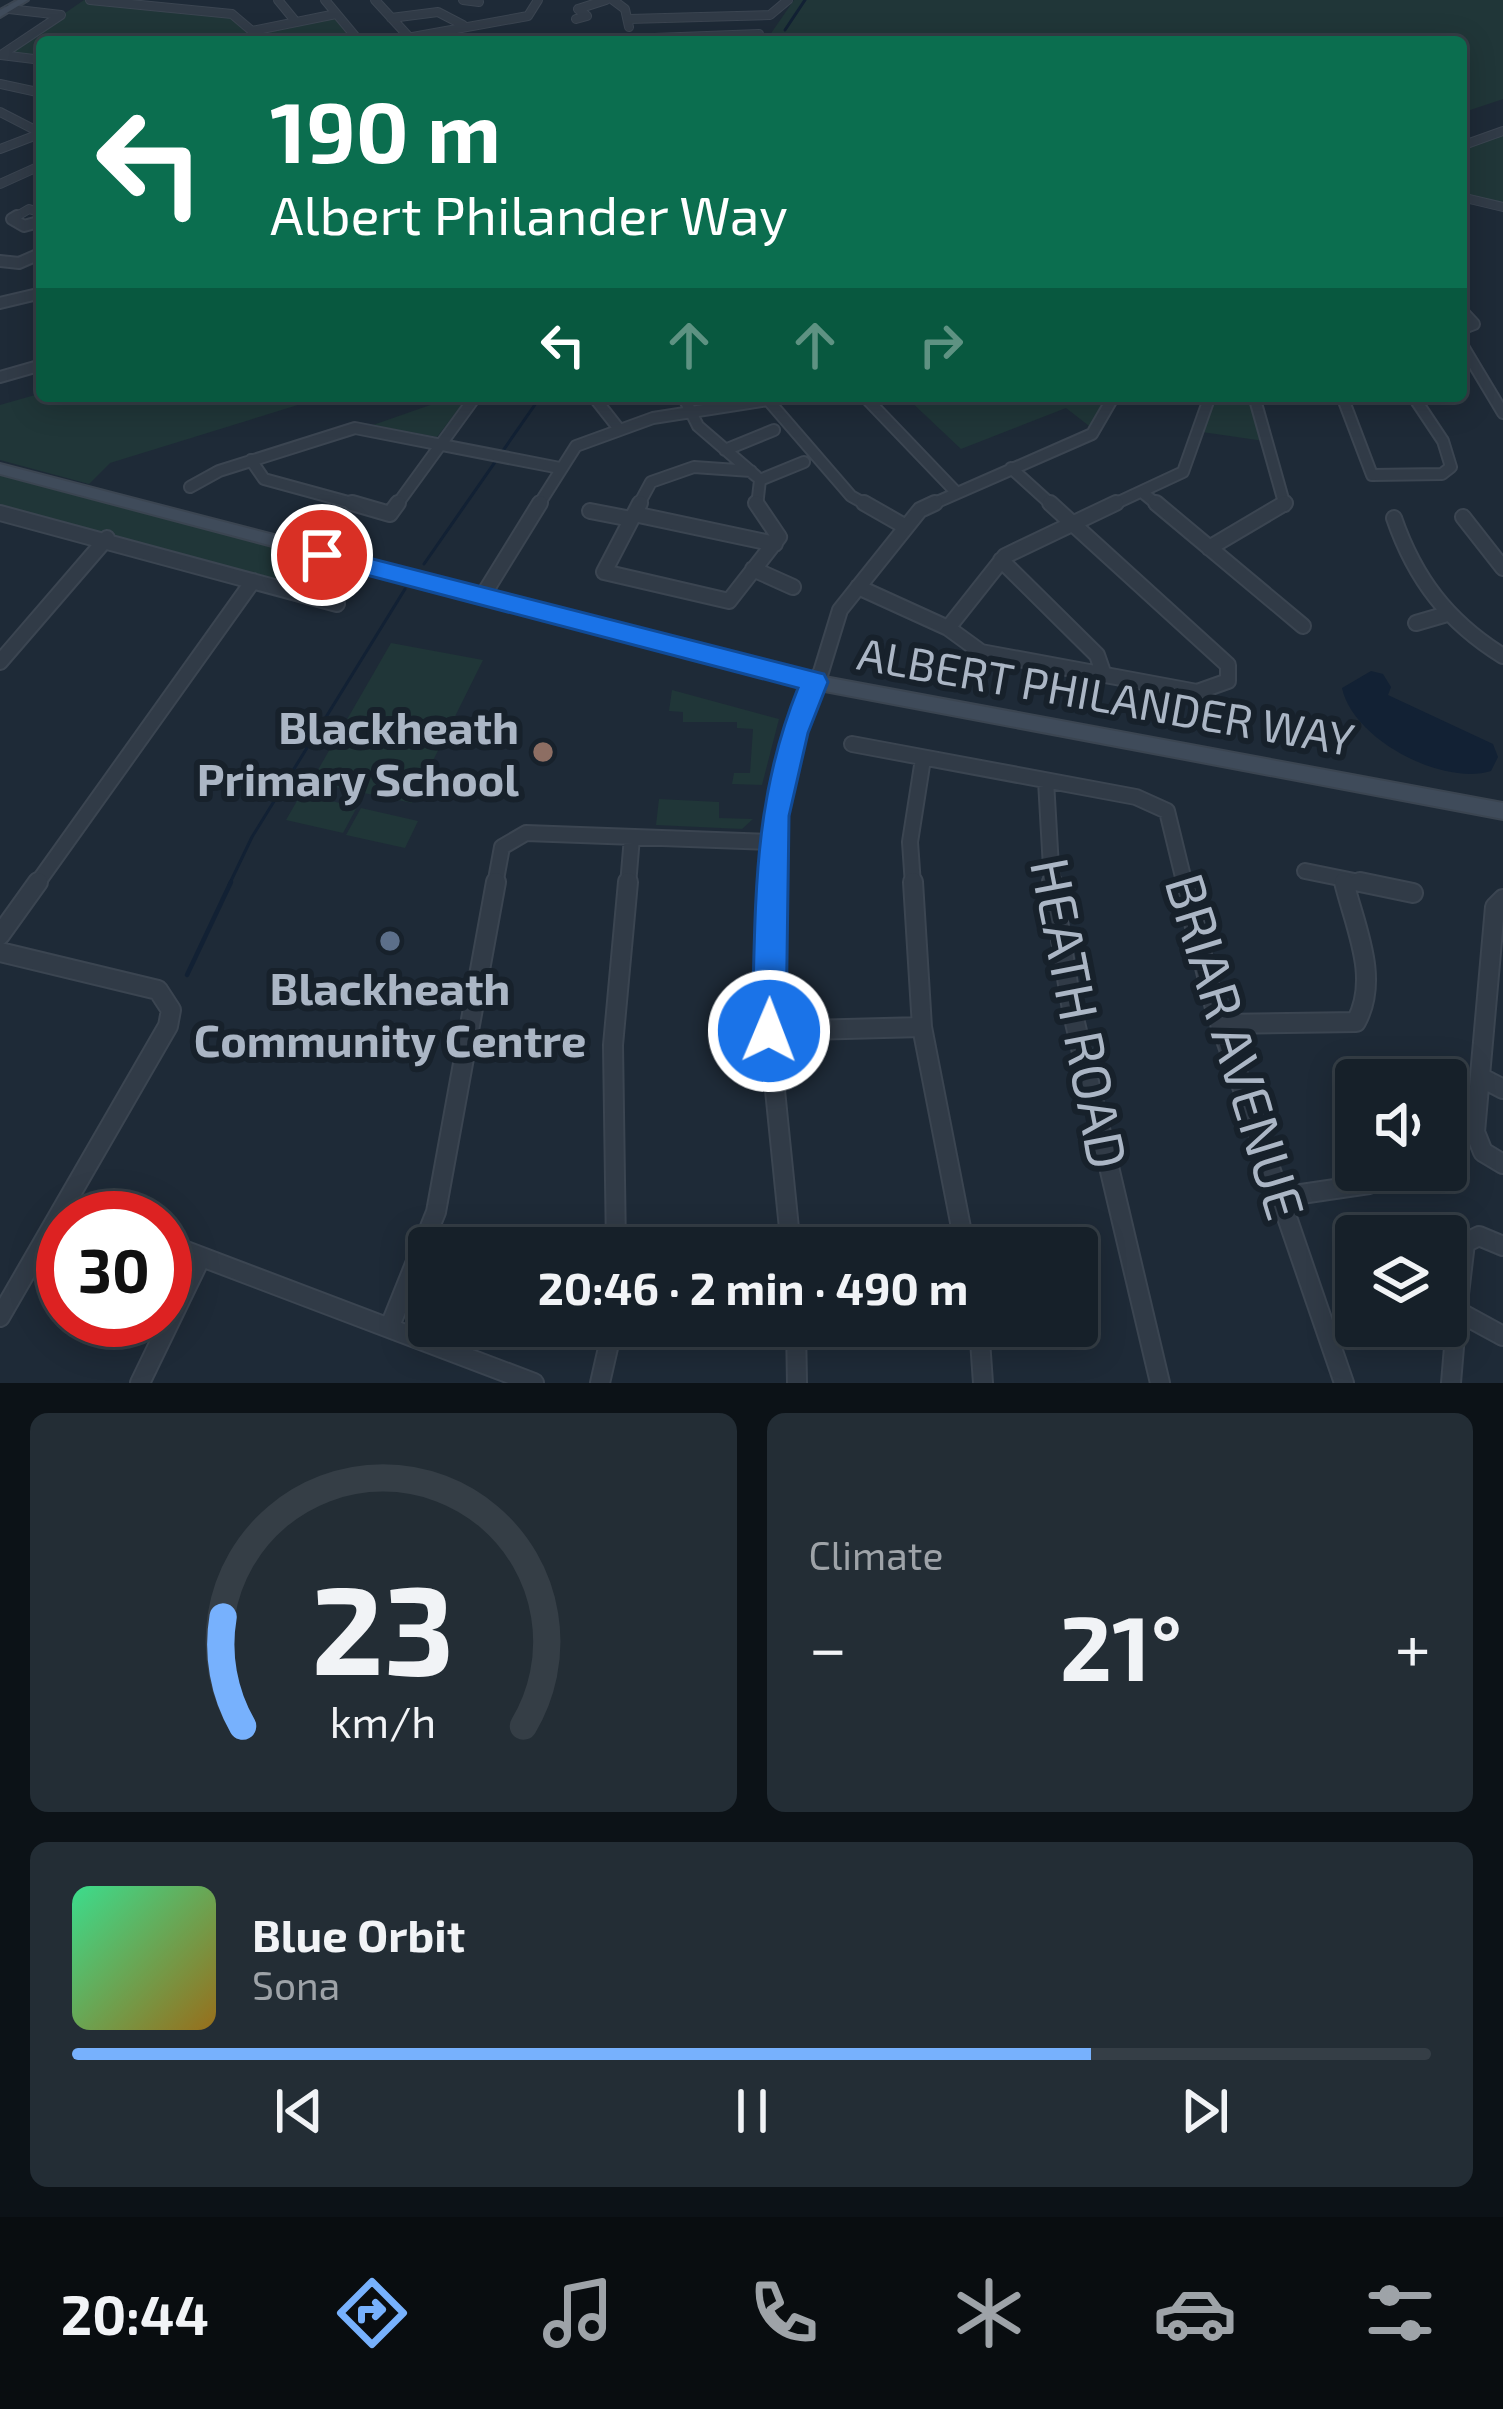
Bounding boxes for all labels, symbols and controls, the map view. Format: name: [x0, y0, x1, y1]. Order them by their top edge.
text: 190 m: [270, 79, 501, 180]
icon: left: [72, 84, 228, 240]
text: Albert Philander Way: [270, 181, 788, 246]
icon: left: [530, 312, 596, 378]
icon: ahead: [656, 312, 722, 378]
icon: ahead: [782, 312, 848, 378]
icon: right: [908, 312, 974, 378]
pin: [271, 504, 373, 606]
icon: arrive: [289, 522, 355, 588]
street label: ALBERT PHILANDER WAY: [854, 625, 1359, 765]
place label: Blackheath Primary School: [197, 699, 519, 806]
marker: Blackheath Primary School: [530, 739, 556, 765]
street label: HEATH ROAD: [1019, 852, 1143, 1174]
street label: BRIAR AVENUE: [1154, 865, 1320, 1227]
marker: Blackheath Community Centre: [377, 928, 403, 954]
place label: Blackheath Community Centre: [194, 960, 586, 1067]
position arrow: [706, 968, 832, 1094]
map controls: [1335, 1059, 1467, 1347]
button: sound: [1335, 1059, 1467, 1191]
speed limit sign: 30: [36, 1191, 192, 1347]
button: layers: [1335, 1215, 1467, 1347]
text: 20:46 · 2 min · 490 m: [538, 1260, 968, 1314]
text: Climate: [809, 1531, 943, 1578]
text: 23: [312, 1550, 455, 1700]
text: 21°: [1060, 1591, 1182, 1699]
text: −: [809, 1606, 847, 1685]
text: +: [1395, 1606, 1431, 1685]
text: km/h: [330, 1694, 436, 1746]
text: Blue Orbit: [252, 1907, 465, 1961]
text: Sona: [252, 1961, 340, 2008]
icon: previous: [266, 2078, 332, 2144]
icon: pause: [719, 2078, 785, 2144]
icon: next: [1172, 2078, 1238, 2144]
icon: directions: [330, 2271, 414, 2355]
icon: music: [536, 2271, 620, 2355]
icon: phone: [742, 2271, 826, 2355]
icon: climate: [947, 2271, 1031, 2355]
icon: car: [1153, 2271, 1237, 2355]
icon: filters: [1358, 2271, 1442, 2355]
text: 20:44: [61, 2281, 209, 2346]

